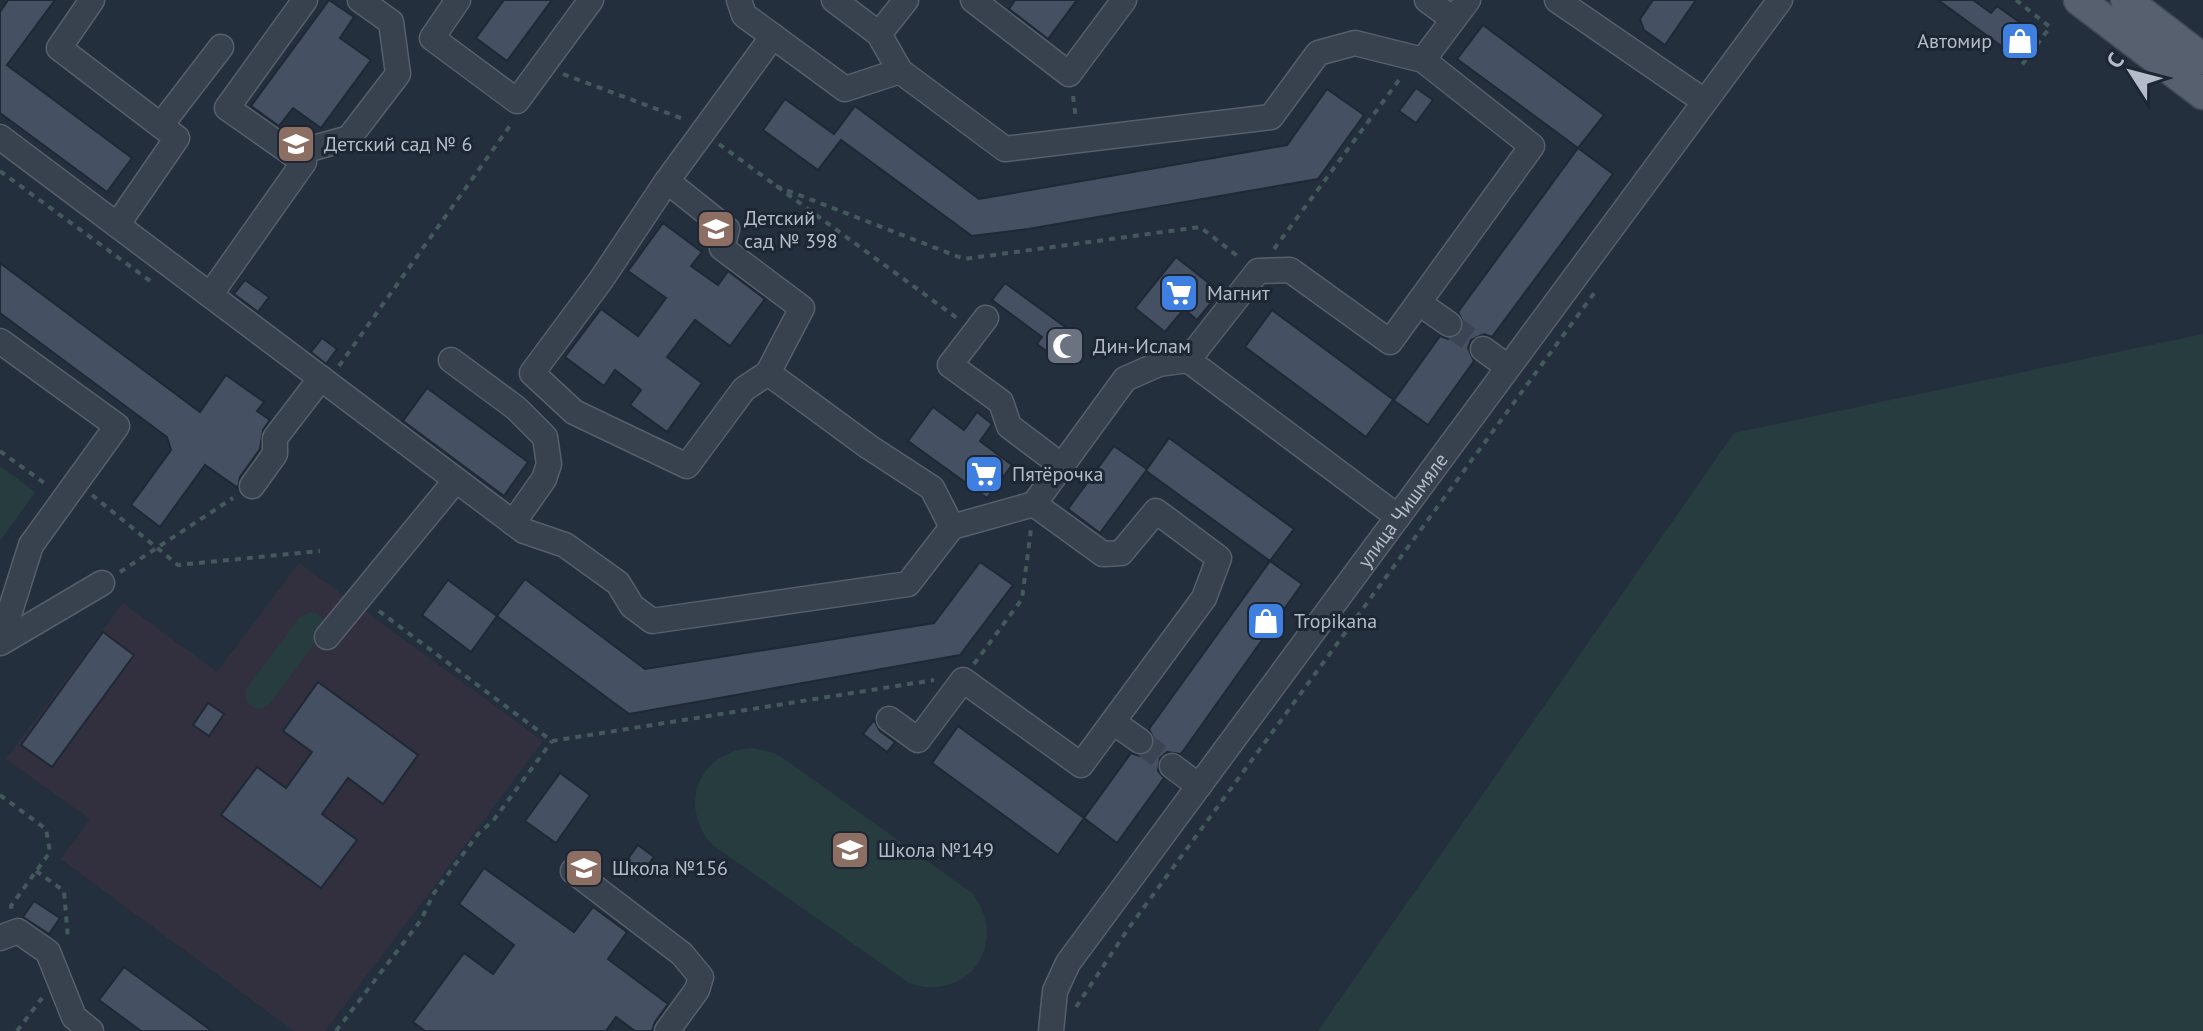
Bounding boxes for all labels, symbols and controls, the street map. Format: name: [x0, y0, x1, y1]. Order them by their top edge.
shop icon: Автомир: [1999, 20, 2041, 62]
place label: Автомир: [1917, 28, 1992, 54]
north arrow: [2091, 32, 2171, 112]
text: С: [2100, 47, 2130, 73]
school or university icon: Детский сад № 6: [275, 123, 317, 165]
place label: Детский сад № 6: [324, 131, 472, 157]
place label: Детский сад № 398: [744, 205, 838, 254]
school or university icon: Детский сад № 398: [695, 208, 737, 250]
supermarket icon: Магнит: [1158, 272, 1200, 314]
place label: Магнит: [1207, 280, 1270, 306]
mosque icon: Дин-Ислам: [1044, 325, 1086, 367]
place label: Дин-Ислам: [1093, 333, 1191, 359]
street label: улица Чишмяле: [1352, 448, 1454, 573]
supermarket icon: Пятёрочка: [963, 453, 1005, 495]
place label: Пятёрочка: [1012, 461, 1103, 487]
shop icon: Tropikana: [1245, 600, 1287, 642]
place label: Tropikana: [1294, 608, 1377, 634]
school or university icon: Школа №149: [829, 829, 871, 871]
place label: Школа №149: [878, 837, 994, 863]
school or university icon: Школа №156: [563, 847, 605, 889]
place label: Школа №156: [612, 855, 728, 881]

